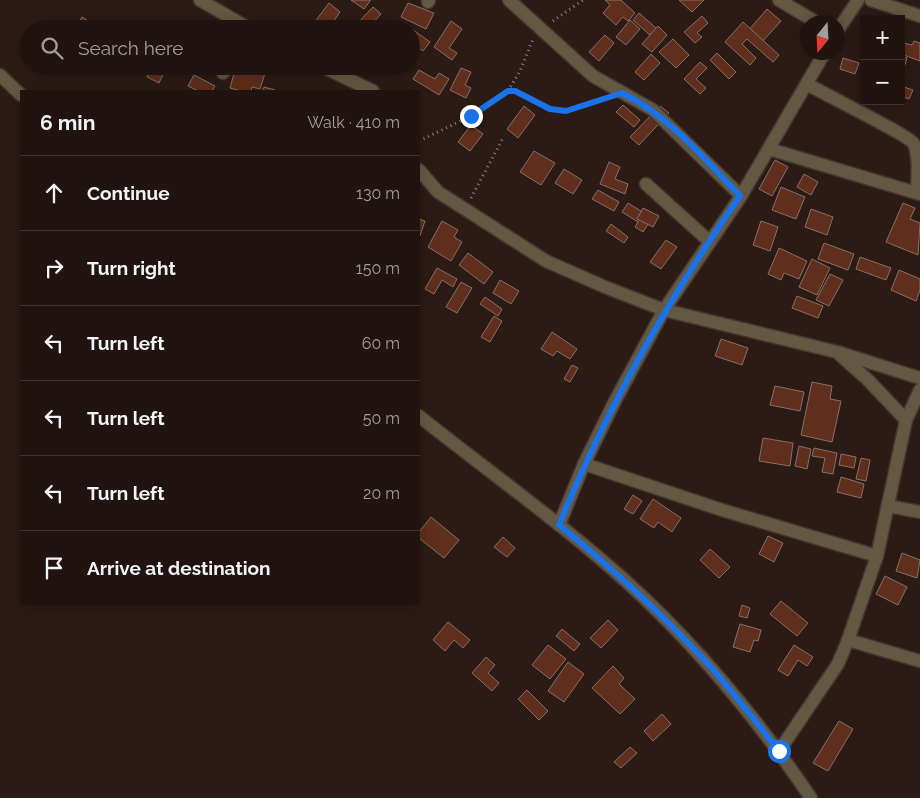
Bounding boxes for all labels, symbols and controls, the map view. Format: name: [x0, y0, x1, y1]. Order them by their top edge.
north arrow: [800, 15, 845, 60]
map controls: [860, 15, 905, 105]
button: +: [860, 15, 905, 60]
search box: [20, 20, 420, 75]
icon: search: [38, 34, 66, 62]
text: Search here: [78, 37, 184, 59]
button: −: [860, 60, 905, 105]
route end: [460, 105, 483, 128]
text: 6 min: [40, 110, 95, 135]
text: Walk · 410 m: [307, 113, 400, 132]
icon: ahead: [40, 179, 68, 207]
text: Continue: [87, 182, 170, 204]
text: 130 m: [356, 184, 400, 203]
icon: right: [40, 254, 68, 282]
text: Turn right: [87, 257, 176, 279]
text: 150 m: [356, 259, 400, 278]
icon: left: [40, 329, 68, 357]
text: Turn left: [87, 332, 164, 354]
text: 60 m: [362, 334, 400, 353]
icon: left: [40, 404, 68, 432]
text: Turn left: [87, 407, 164, 429]
text: 50 m: [363, 409, 400, 428]
icon: left: [40, 479, 68, 507]
text: Turn left: [87, 482, 164, 504]
text: 20 m: [363, 484, 400, 503]
icon: arrive: [40, 554, 68, 582]
text: Arrive at destination: [87, 557, 271, 579]
route start: [768, 740, 791, 763]

